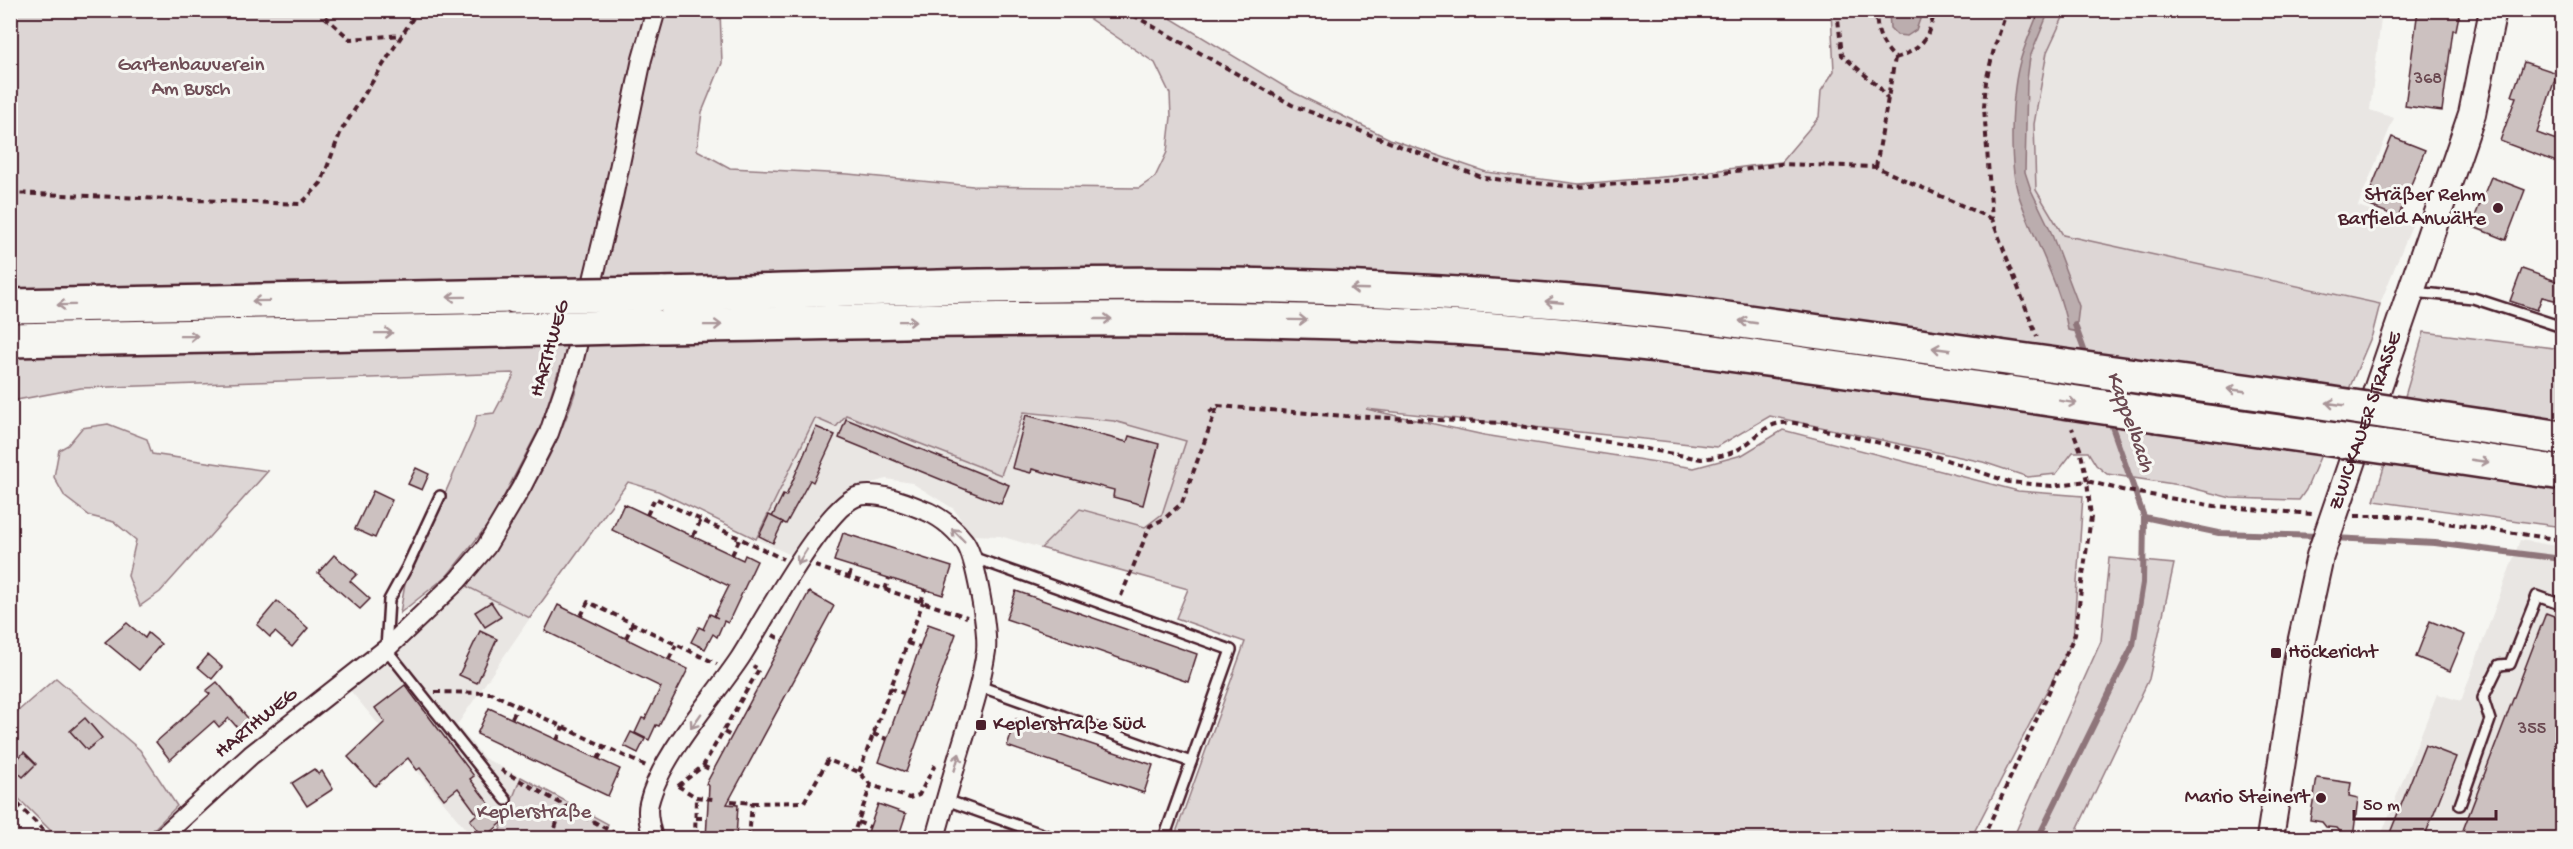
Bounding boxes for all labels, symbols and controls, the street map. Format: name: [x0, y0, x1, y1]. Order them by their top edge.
park label: Gartenbauverein Am Busch: [117, 54, 265, 103]
house number: 368: [2413, 69, 2442, 90]
place label: Sträßer Rehm Barfield Anwälte: [2337, 184, 2487, 233]
marker: Sträßer Rehm Barfield Anwälte: [2491, 201, 2505, 215]
one-way arrow: [1350, 283, 1370, 294]
one-way arrow: [446, 291, 466, 303]
one-way arrow: [251, 295, 271, 307]
one-way arrow: [1544, 296, 1564, 307]
street label: HARTHWEG: [525, 297, 577, 400]
one-way arrow: [56, 300, 76, 311]
one-way arrow: [1092, 313, 1112, 325]
one-way arrow: [1287, 314, 1307, 326]
one-way arrow: [897, 316, 917, 327]
one-way arrow: [1738, 317, 1758, 328]
one-way arrow: [702, 319, 722, 331]
one-way arrow: [374, 327, 394, 338]
street label: ZWICKAUER STRASSE: [2324, 328, 2409, 514]
one-way arrow: [179, 330, 199, 342]
one-way arrow: [1931, 344, 1951, 355]
water label: Kappelbach: [2099, 368, 2159, 476]
one-way arrow: [2226, 385, 2246, 396]
one-way arrow: [2058, 396, 2077, 407]
one-way arrow: [2325, 399, 2345, 410]
one-way arrow: [2470, 455, 2490, 466]
one-way arrow: [950, 528, 965, 542]
one-way arrow: [796, 549, 809, 566]
place label: Höckericht: [2288, 641, 2380, 666]
marker: Höckericht: [2269, 646, 2283, 660]
street label: HARTHWEG: [210, 682, 304, 765]
one-way arrow: [690, 712, 702, 728]
place label: Keplerstraße Süd: [993, 713, 1146, 738]
marker: Keplerstraße Süd: [974, 718, 988, 732]
house number: 355: [2517, 719, 2546, 740]
one-way arrow: [952, 753, 963, 772]
scale bar: [2354, 783, 2496, 821]
place label: Mario Steinert: [2184, 786, 2311, 811]
marker: Mario Steinert: [2314, 791, 2328, 805]
text: 50 m: [2363, 796, 2400, 817]
park label: Keplerstraße: [477, 801, 592, 826]

